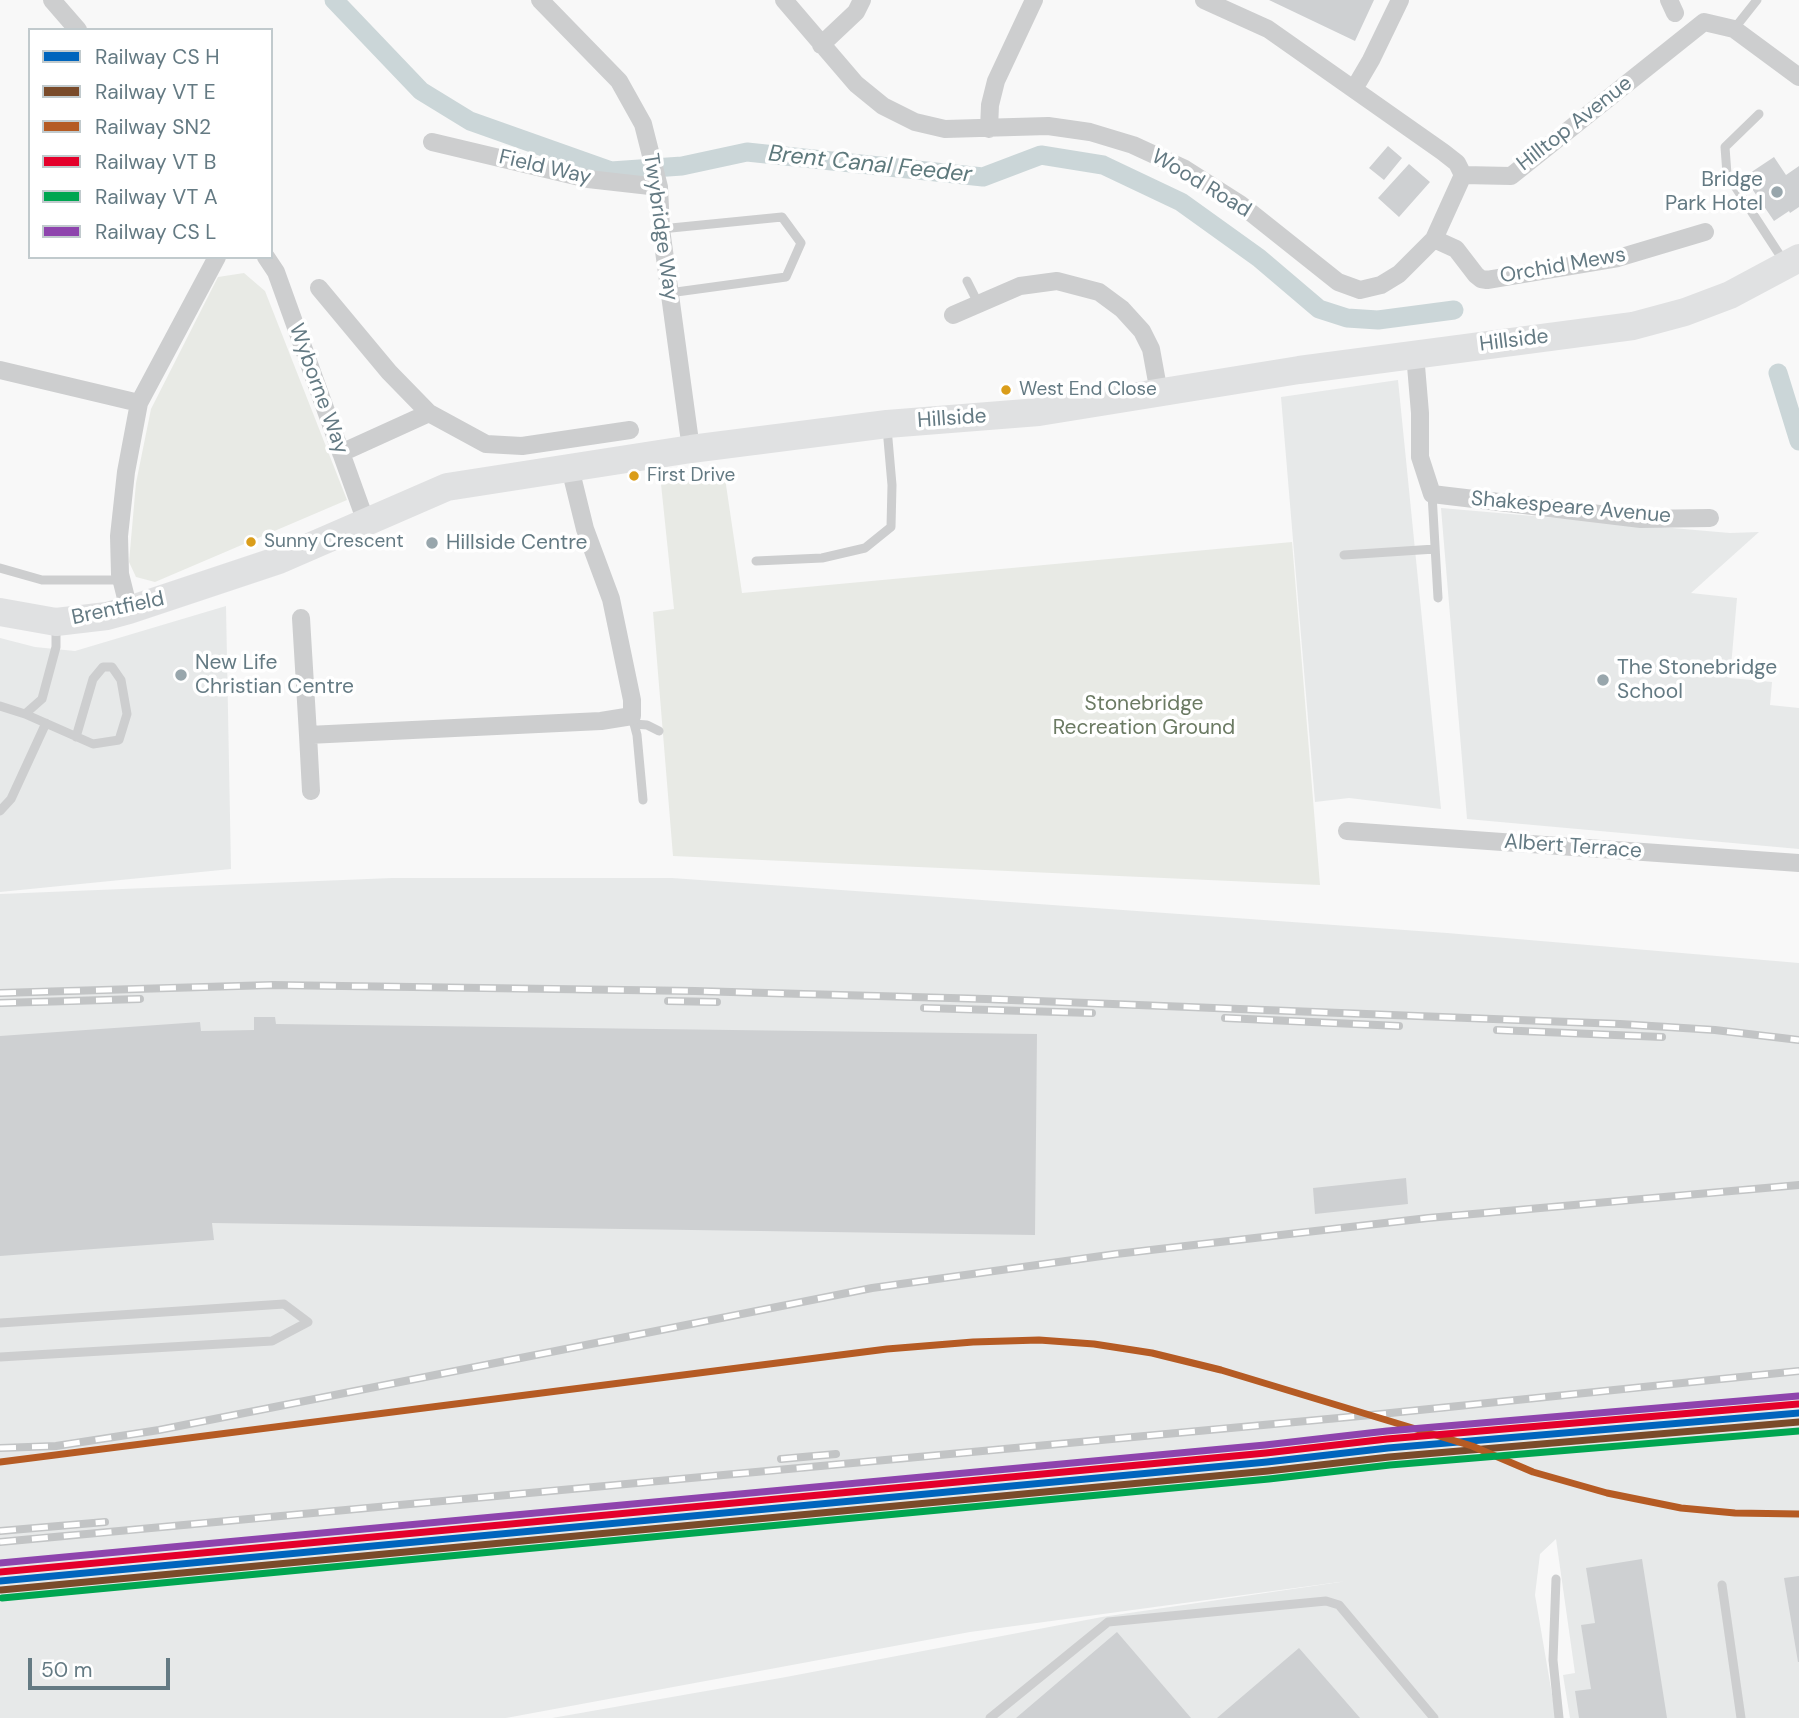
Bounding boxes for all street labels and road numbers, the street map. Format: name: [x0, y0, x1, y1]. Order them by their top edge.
street label: Hilltop Avenue: [1512, 71, 1638, 177]
street label: Wood Road: [1147, 144, 1255, 224]
street label: Field Way: [497, 145, 593, 191]
street label: Twybridge Way: [637, 152, 683, 302]
street label: Orchid Mews: [1498, 243, 1628, 289]
street label: Wyborne Way: [283, 320, 353, 458]
street label: Hillside: [1478, 324, 1550, 358]
street label: Hillside: [917, 404, 987, 434]
street label: Shakespeare Avenue: [1470, 487, 1672, 529]
street label: Brentfield: [69, 587, 167, 631]
street label: Albert Terrace: [1503, 830, 1643, 864]

